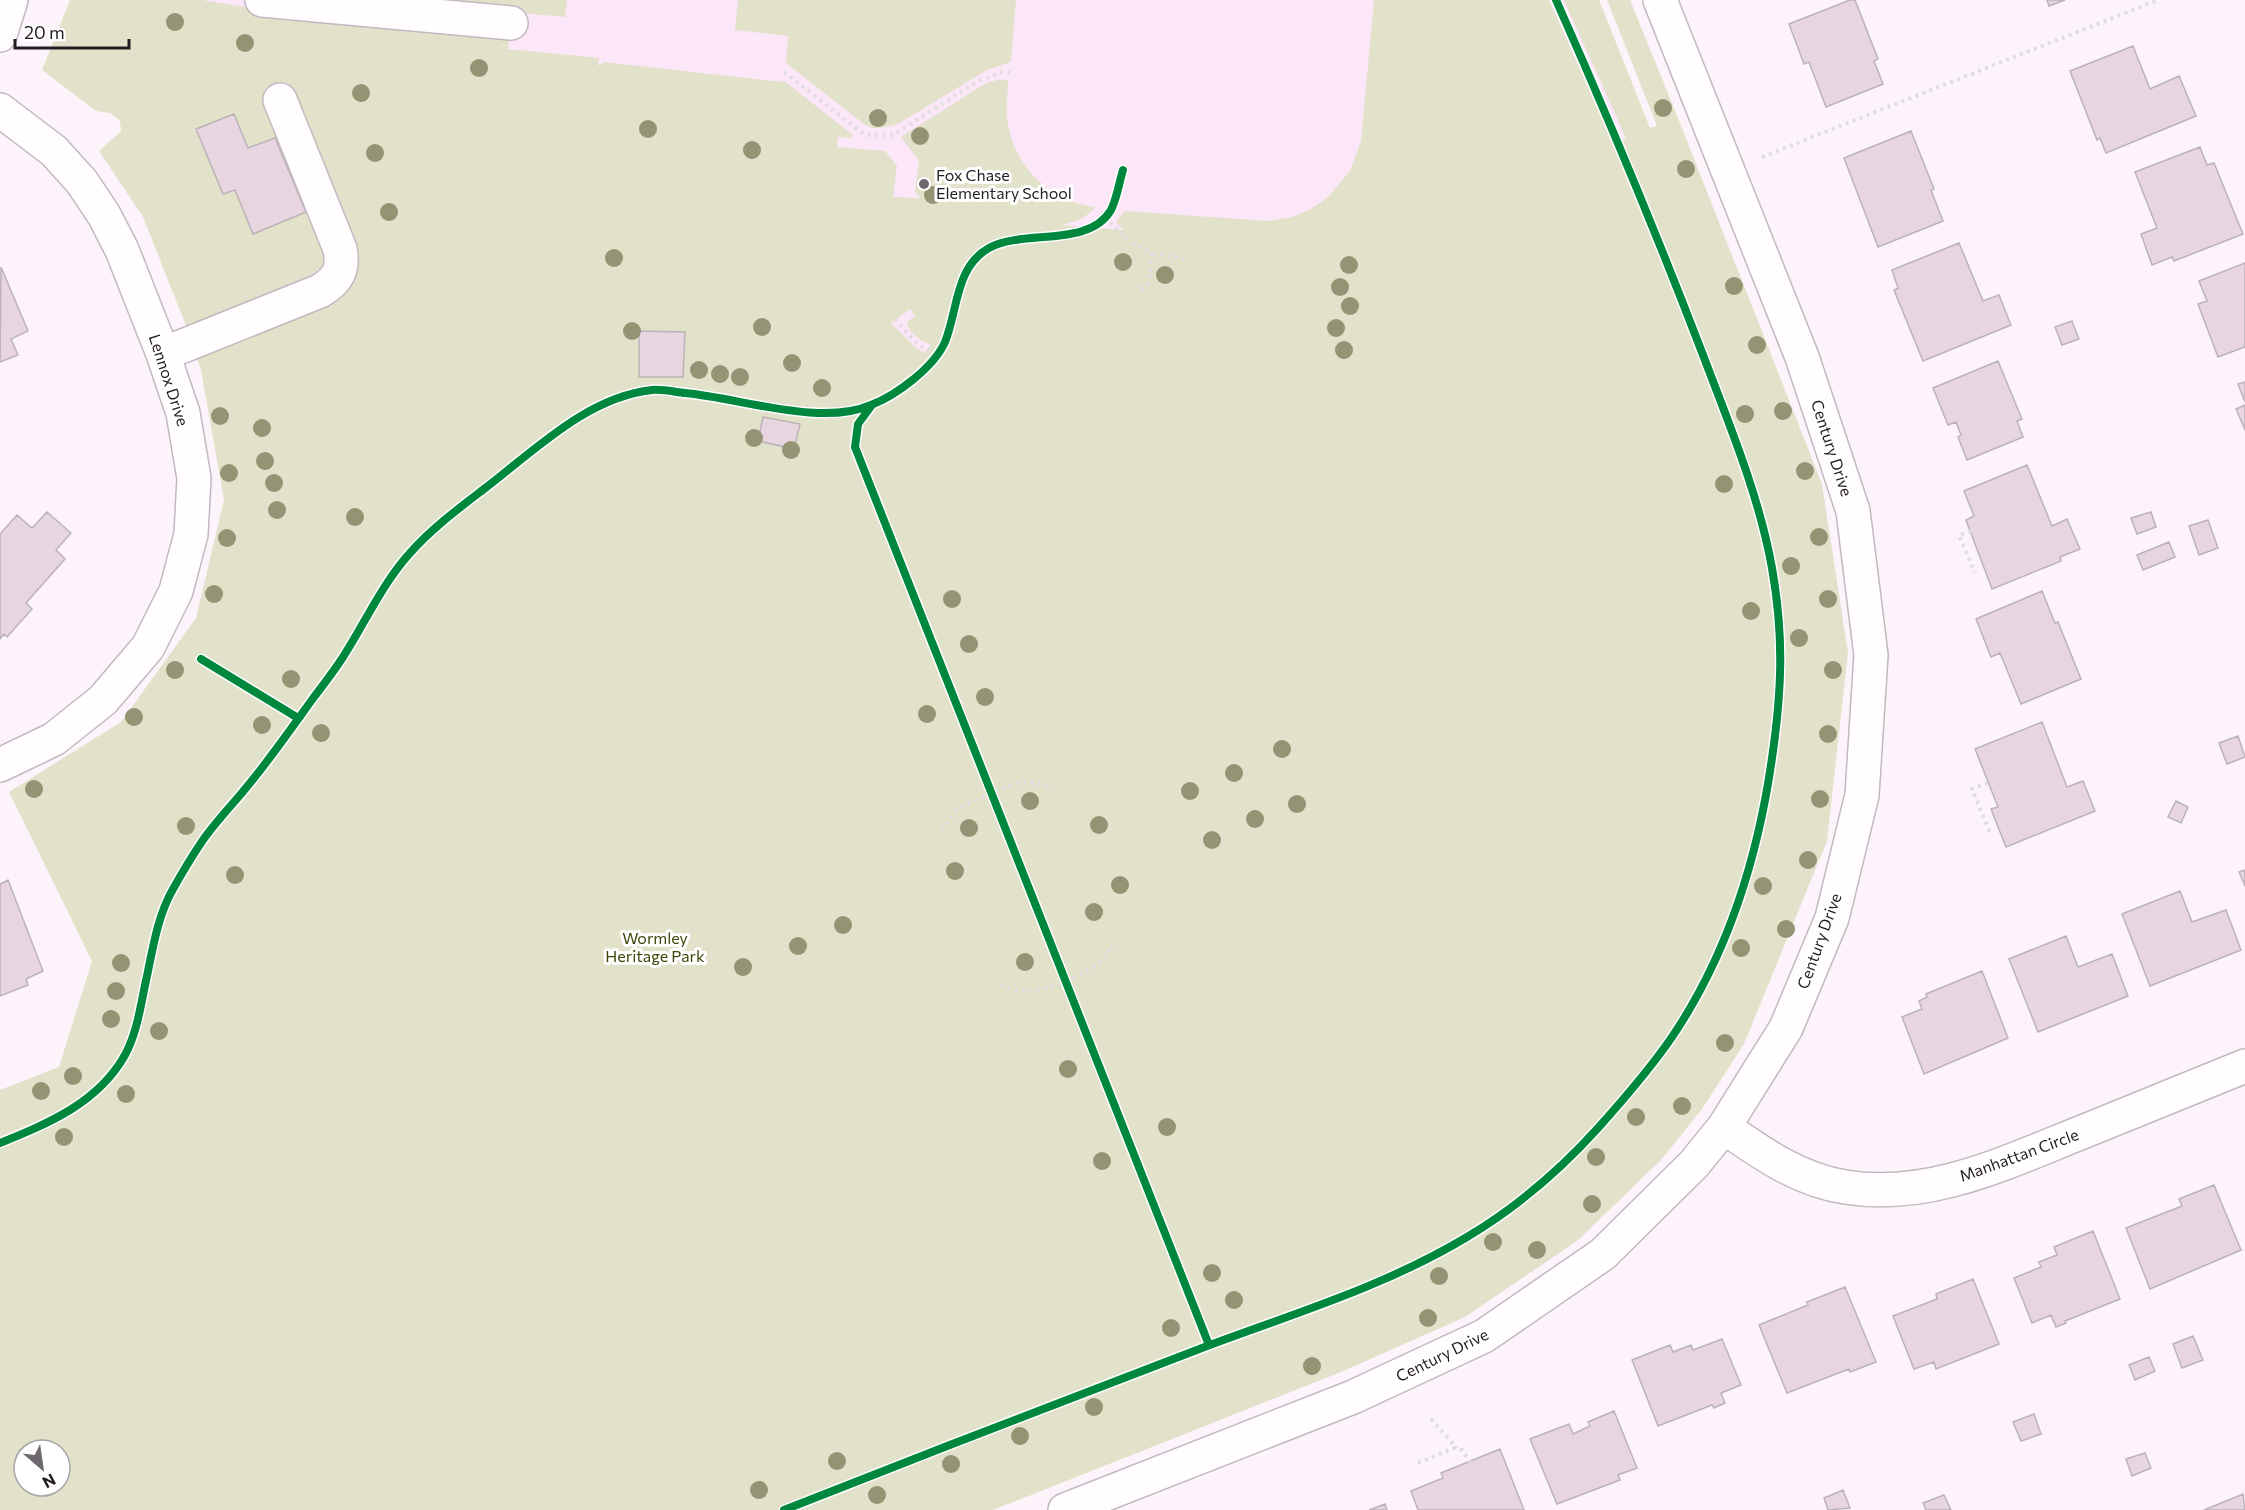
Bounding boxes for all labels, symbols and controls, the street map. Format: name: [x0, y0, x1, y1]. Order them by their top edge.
scale bar: [15, 12, 129, 50]
text: 20 m: [24, 21, 65, 43]
place label: Fox Chase Elementary School: [936, 165, 1072, 202]
marker: Fox Chase Elementary School: [917, 177, 931, 191]
street label: Lennox Drive: [146, 332, 193, 428]
street label: Century Drive: [1808, 397, 1857, 499]
street label: Century Drive: [1792, 890, 1845, 991]
park label: Wormley Heritage Park: [605, 928, 705, 965]
street label: Manhattan Circle: [1957, 1124, 2081, 1185]
street label: Century Drive: [1392, 1324, 1491, 1385]
north arrow: [12, 1438, 72, 1498]
text: N: [40, 1470, 59, 1493]

